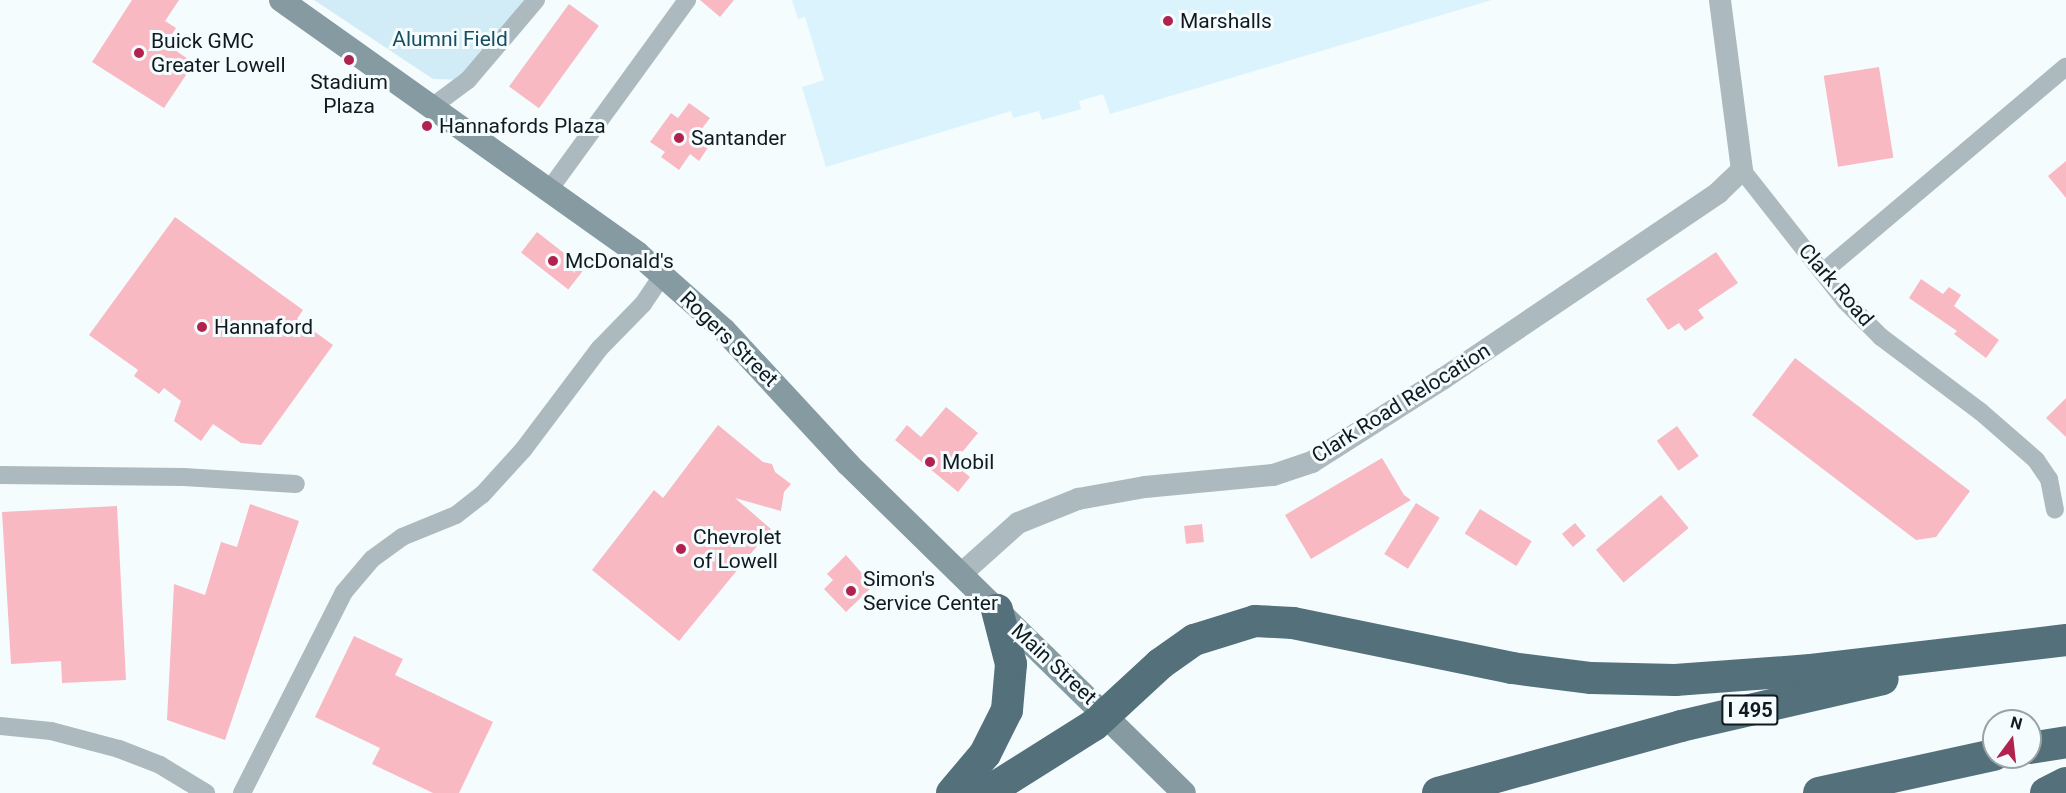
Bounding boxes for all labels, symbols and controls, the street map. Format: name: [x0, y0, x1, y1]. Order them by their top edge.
place label: Marshalls: [1180, 8, 1272, 34]
marker: Marshalls: [1161, 14, 1175, 28]
park label: Alumni Field: [392, 26, 508, 52]
place label: Buick GMC Greater Lowell: [151, 28, 286, 78]
marker: Buick GMC Greater Lowell: [132, 46, 146, 60]
marker: Stadium Plaza: [342, 53, 356, 67]
place label: Stadium Plaza: [310, 69, 388, 119]
place label: Hannafords Plaza: [439, 113, 606, 139]
marker: Hannafords Plaza: [420, 119, 434, 133]
place label: Santander: [691, 125, 786, 151]
marker: Santander: [672, 131, 686, 145]
street label: Clark Road: [1793, 238, 1879, 332]
place label: McDonald's: [565, 248, 674, 274]
marker: McDonald's: [546, 254, 560, 268]
street label: Rogers Street: [675, 286, 783, 392]
place label: Hannaford: [214, 314, 313, 340]
marker: Hannaford: [195, 320, 209, 334]
street label: Clark Road Relocation: [1307, 338, 1495, 468]
place label: Mobil: [942, 449, 994, 475]
marker: Mobil: [923, 455, 937, 469]
place label: Chevrolet of Lowell: [693, 524, 781, 574]
marker: Chevrolet of Lowell: [674, 542, 688, 556]
place label: Simon's Service Center: [863, 566, 998, 616]
marker: Simon's Service Center: [844, 584, 858, 598]
street label: Main Street: [1006, 618, 1102, 710]
road number: I 495: [1720, 693, 1780, 727]
north arrow: [1982, 709, 2042, 769]
text: N: [2008, 712, 2024, 734]

